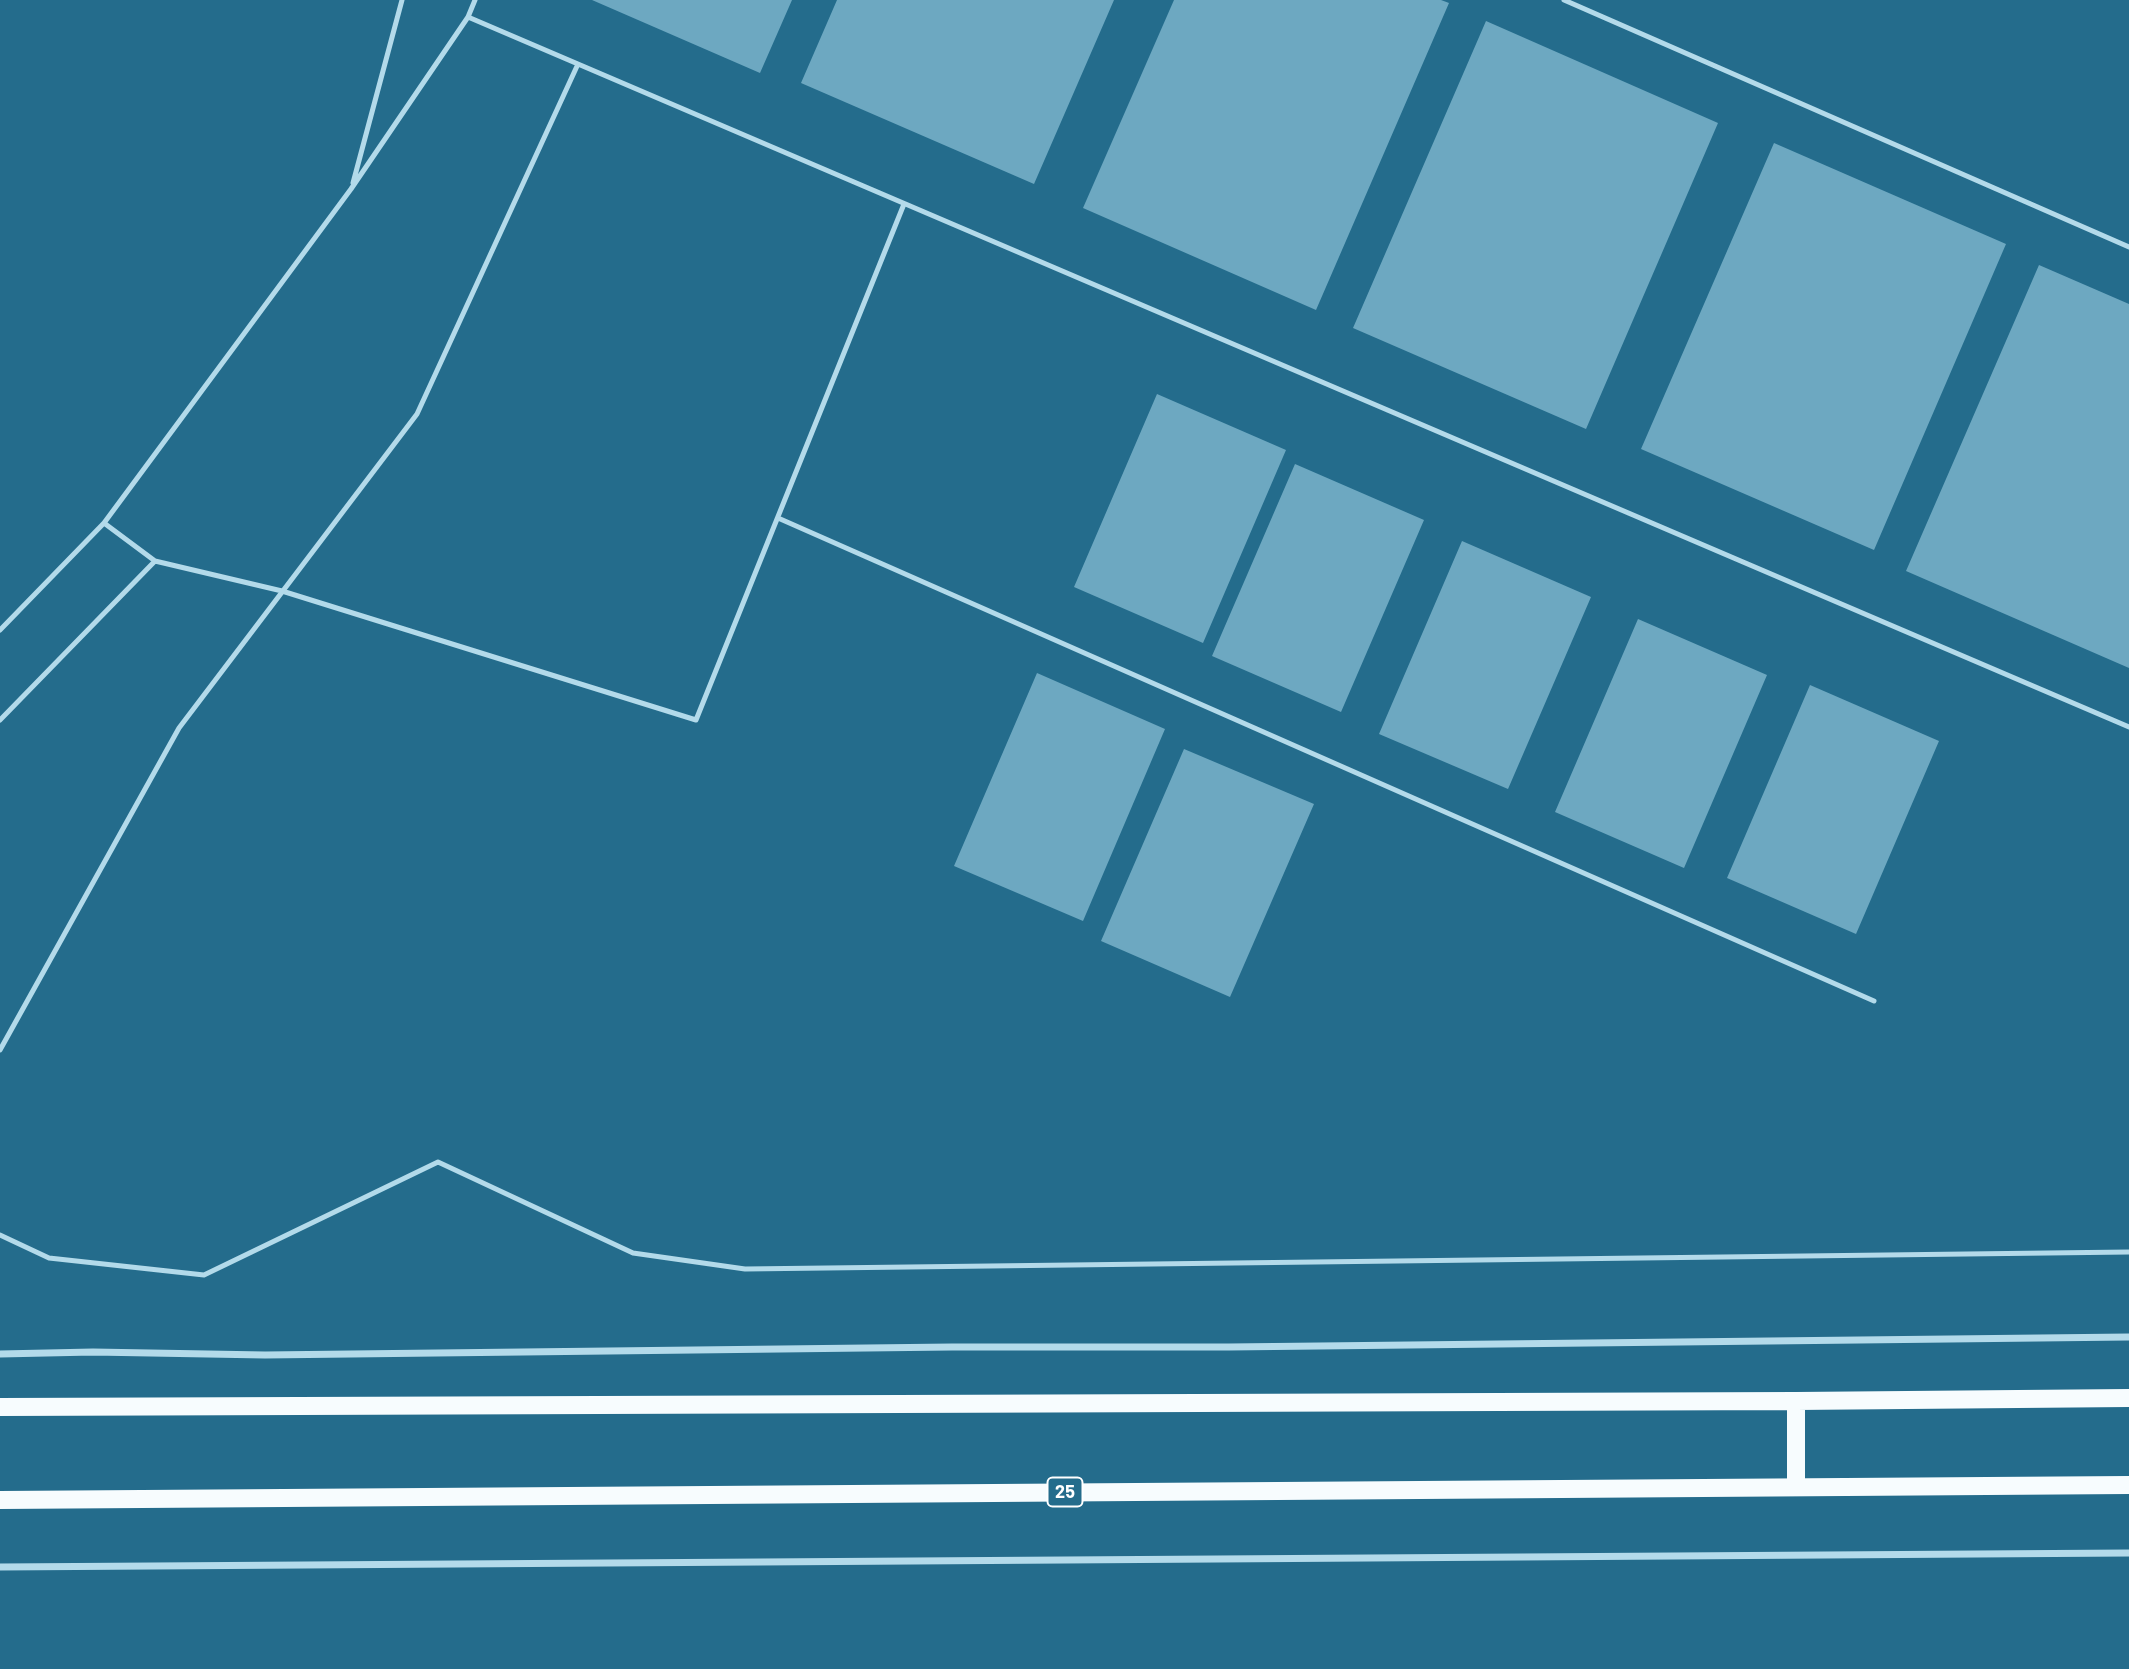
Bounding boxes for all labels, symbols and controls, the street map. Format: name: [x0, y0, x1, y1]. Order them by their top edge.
road number: 25: [1048, 1478, 1082, 1506]

